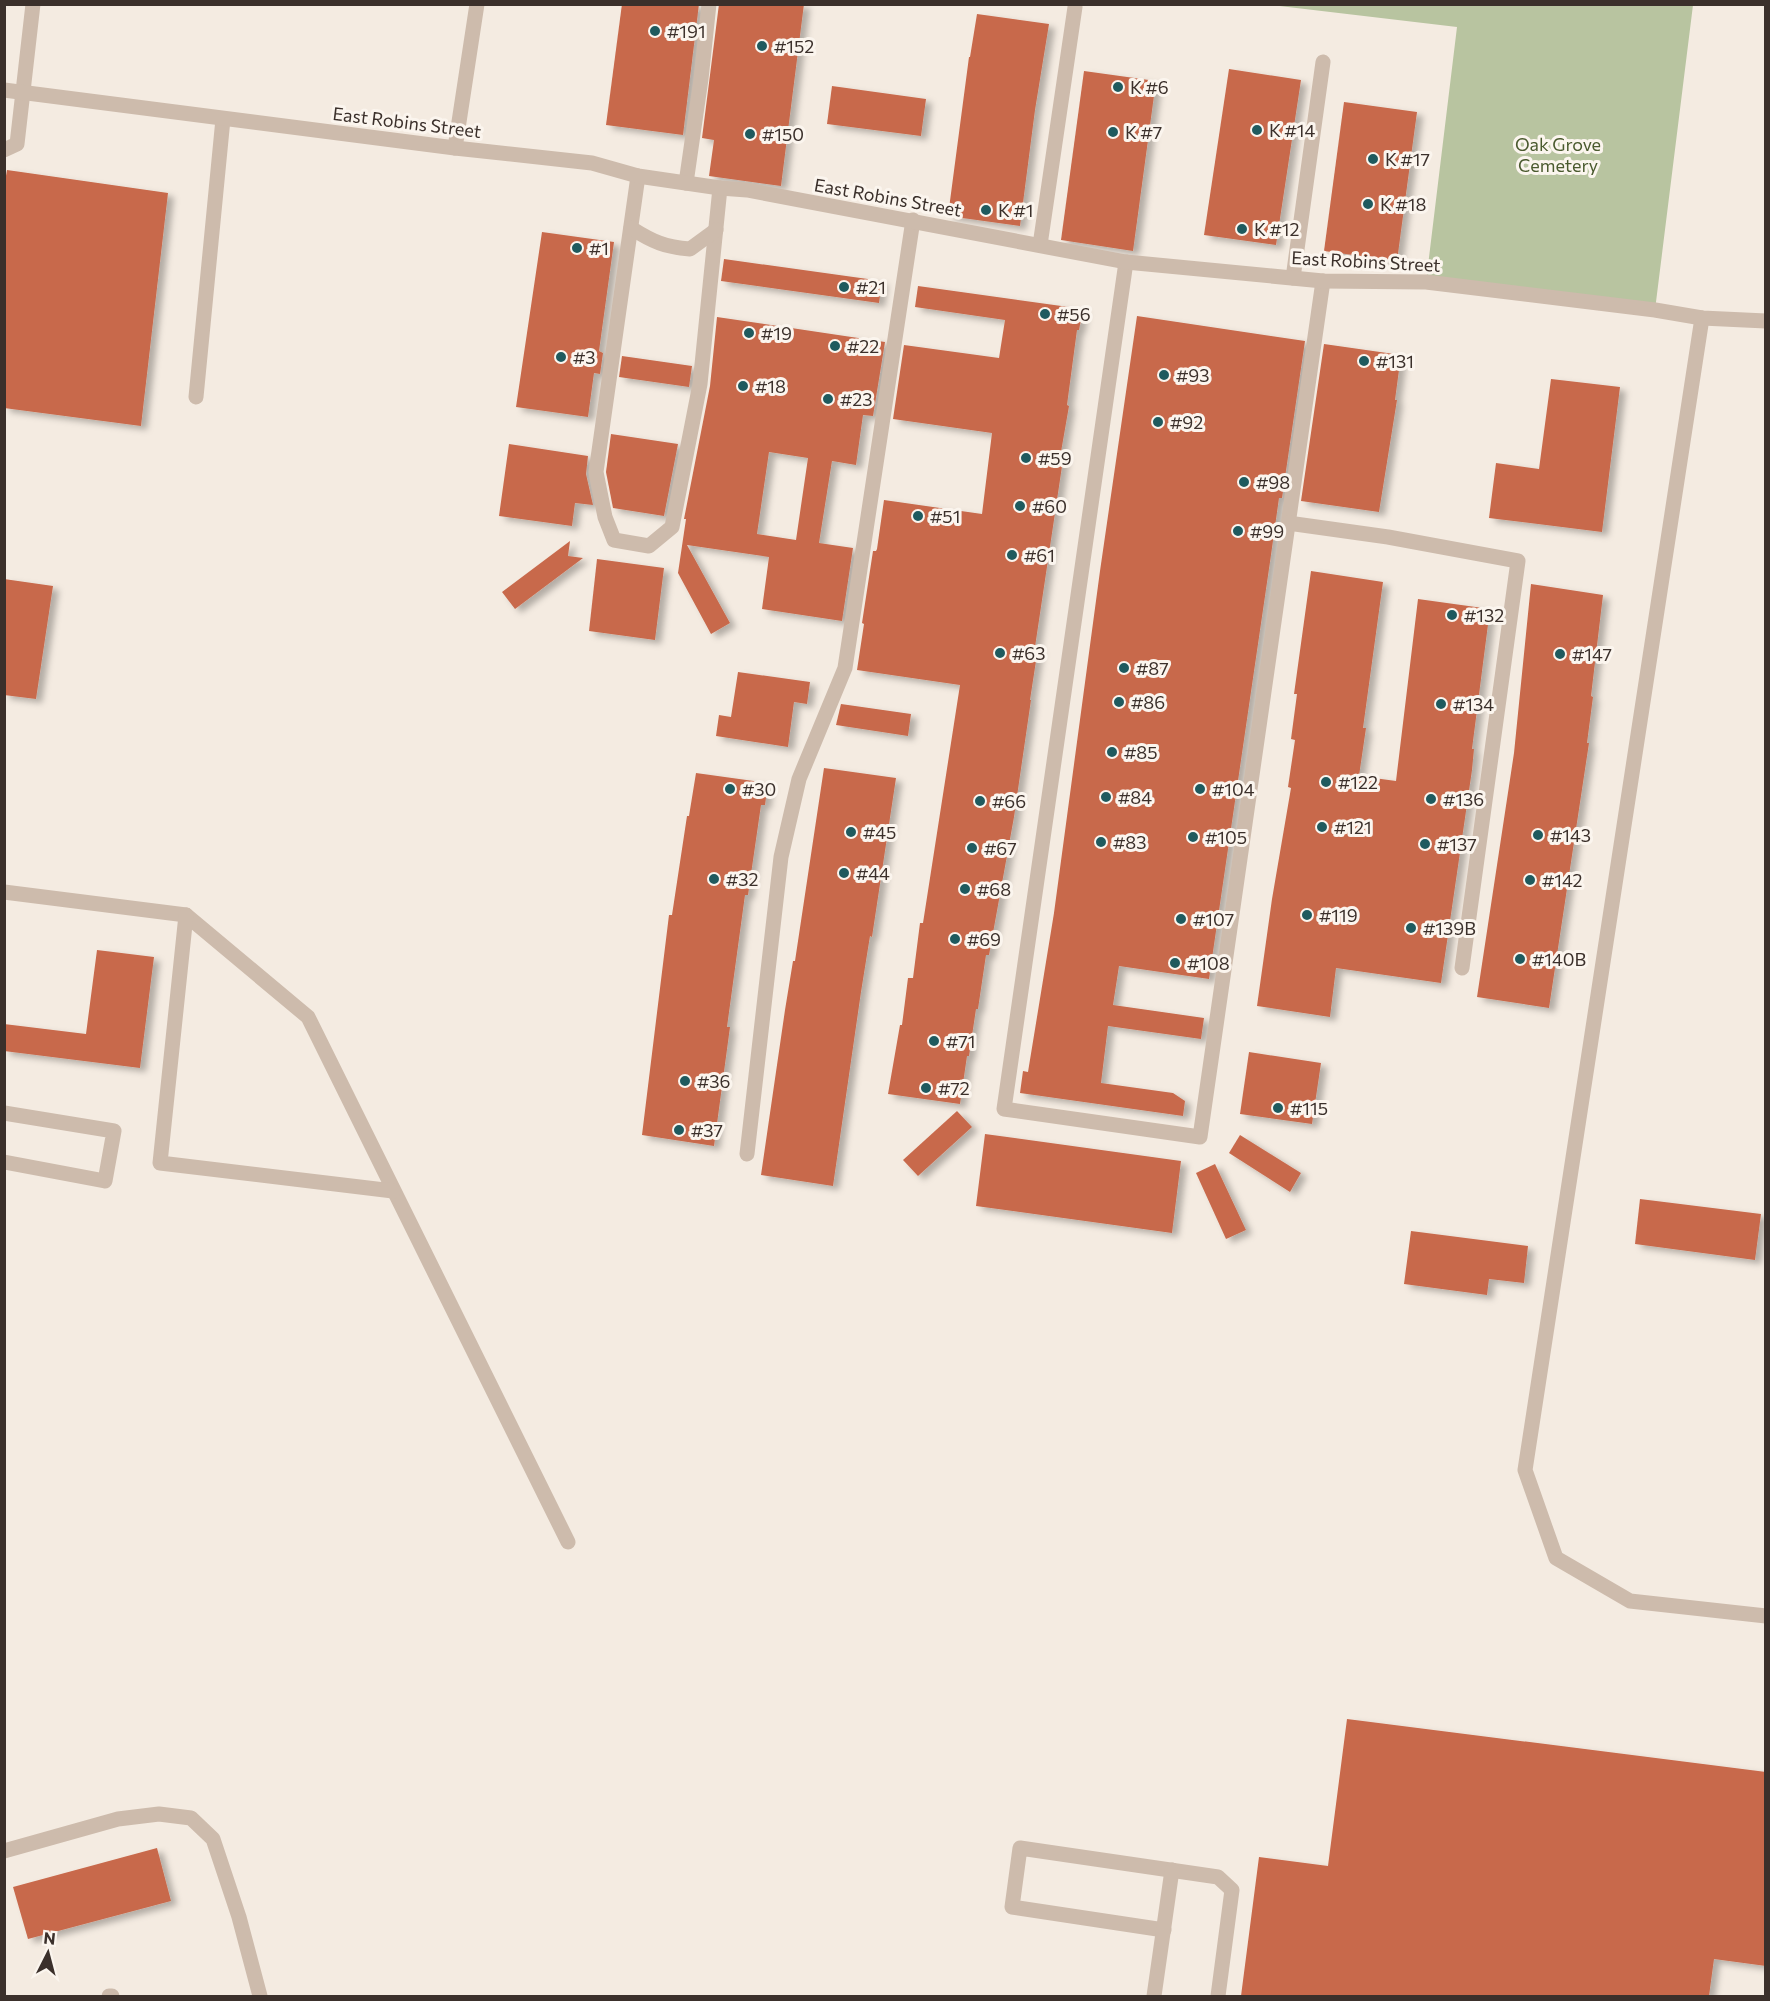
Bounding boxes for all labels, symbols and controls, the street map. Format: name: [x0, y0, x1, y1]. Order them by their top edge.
place label: #191: [667, 20, 706, 42]
marker: #191: [648, 24, 662, 38]
place label: #152: [774, 35, 814, 57]
marker: #152: [755, 39, 769, 53]
place label: K #6: [1130, 76, 1169, 98]
marker: K #6: [1111, 80, 1125, 94]
street label: East Robins Street: [332, 102, 482, 142]
place label: K #14: [1269, 119, 1316, 141]
place label: K #7: [1125, 121, 1162, 143]
place label: #150: [762, 123, 804, 145]
marker: K #14: [1250, 123, 1264, 137]
marker: K #7: [1106, 125, 1120, 139]
marker: #150: [743, 127, 757, 141]
park label: Oak Grove Cemetery: [1515, 133, 1601, 176]
place label: K #17: [1385, 148, 1430, 170]
marker: K #17: [1366, 152, 1380, 166]
street label: East Robins Street: [813, 173, 963, 221]
place label: K #18: [1380, 193, 1427, 215]
marker: K #18: [1361, 197, 1375, 211]
place label: K #1: [998, 199, 1034, 221]
marker: K #1: [979, 203, 993, 217]
place label: K #12: [1254, 218, 1300, 240]
marker: K #12: [1235, 222, 1249, 236]
place label: #1: [589, 237, 609, 259]
marker: #1: [570, 241, 584, 255]
street label: East Robins Street: [1291, 246, 1441, 276]
place label: #21: [856, 276, 886, 298]
marker: #21: [837, 280, 851, 294]
place label: #56: [1057, 303, 1091, 325]
marker: #56: [1038, 307, 1052, 321]
place label: #19: [761, 322, 792, 344]
marker: #19: [742, 326, 756, 340]
place label: #22: [847, 335, 879, 357]
marker: #22: [828, 339, 842, 353]
place label: #3: [573, 346, 596, 368]
marker: #3: [554, 350, 568, 364]
place label: #131: [1376, 350, 1414, 372]
marker: #131: [1357, 354, 1371, 368]
place label: #93: [1176, 364, 1209, 386]
marker: #93: [1157, 368, 1171, 382]
place label: #18: [755, 375, 786, 397]
marker: #18: [736, 379, 750, 393]
place label: #23: [840, 388, 873, 410]
marker: #23: [821, 392, 835, 406]
place label: #92: [1170, 411, 1203, 433]
marker: #92: [1151, 415, 1165, 429]
place label: #59: [1038, 447, 1072, 469]
marker: #59: [1019, 451, 1033, 465]
place label: #98: [1256, 471, 1290, 493]
marker: #98: [1237, 475, 1251, 489]
place label: #60: [1032, 495, 1067, 517]
marker: #60: [1013, 499, 1027, 513]
place label: #51: [930, 505, 960, 527]
marker: #51: [911, 509, 925, 523]
place label: #99: [1250, 520, 1284, 542]
marker: #99: [1231, 524, 1245, 538]
place label: #61: [1024, 544, 1055, 566]
marker: #61: [1005, 548, 1019, 562]
place label: #132: [1464, 604, 1504, 626]
marker: #132: [1445, 608, 1459, 622]
place label: #63: [1012, 642, 1045, 664]
place label: #147: [1572, 643, 1612, 665]
marker: #63: [993, 646, 1007, 660]
marker: #147: [1553, 647, 1567, 661]
place label: #87: [1136, 657, 1169, 679]
marker: #87: [1117, 661, 1131, 675]
place label: #86: [1131, 691, 1165, 713]
place label: #134: [1453, 693, 1494, 715]
marker: #86: [1112, 695, 1126, 709]
marker: #134: [1434, 697, 1448, 711]
place label: #85: [1124, 741, 1158, 763]
marker: #85: [1105, 745, 1119, 759]
place label: #122: [1338, 771, 1378, 793]
marker: #122: [1319, 775, 1333, 789]
place label: #30: [742, 778, 776, 800]
place label: #104: [1212, 778, 1255, 800]
marker: #30: [723, 782, 737, 796]
marker: #104: [1193, 782, 1207, 796]
place label: #84: [1118, 786, 1152, 808]
place label: #136: [1443, 788, 1484, 810]
place label: #66: [992, 790, 1026, 812]
marker: #84: [1099, 790, 1113, 804]
marker: #136: [1424, 792, 1438, 806]
marker: #66: [973, 794, 987, 808]
place label: #121: [1334, 816, 1372, 838]
marker: #121: [1315, 820, 1329, 834]
place label: #45: [863, 821, 896, 843]
place label: #143: [1550, 824, 1591, 846]
marker: #45: [844, 825, 858, 839]
place label: #105: [1205, 826, 1247, 848]
marker: #143: [1531, 828, 1545, 842]
marker: #105: [1186, 830, 1200, 844]
place label: #83: [1113, 831, 1146, 853]
place label: #137: [1437, 833, 1477, 855]
marker: #83: [1094, 835, 1108, 849]
place label: #67: [984, 837, 1017, 859]
marker: #137: [1418, 837, 1432, 851]
marker: #67: [965, 841, 979, 855]
place label: #44: [856, 862, 890, 884]
marker: #44: [837, 866, 851, 880]
place label: #32: [726, 868, 759, 890]
place label: #142: [1542, 869, 1583, 891]
marker: #32: [707, 872, 721, 886]
marker: #142: [1523, 873, 1537, 887]
place label: #68: [977, 878, 1011, 900]
marker: #68: [958, 882, 972, 896]
place label: #119: [1319, 904, 1358, 926]
place label: #107: [1193, 908, 1234, 930]
marker: #119: [1300, 908, 1314, 922]
marker: #107: [1174, 912, 1188, 926]
place label: #139B: [1423, 917, 1476, 939]
marker: #139B: [1404, 921, 1418, 935]
place label: #69: [967, 928, 1001, 950]
marker: #69: [948, 932, 962, 946]
place label: #140B: [1532, 948, 1586, 970]
place label: #108: [1187, 952, 1230, 974]
marker: #140B: [1513, 952, 1527, 966]
marker: #108: [1168, 956, 1182, 970]
place label: #71: [946, 1030, 976, 1052]
marker: #71: [927, 1034, 941, 1048]
place label: #36: [697, 1070, 731, 1092]
marker: #36: [678, 1074, 692, 1088]
place label: #72: [938, 1077, 970, 1099]
marker: #72: [919, 1081, 933, 1095]
place label: #115: [1290, 1097, 1328, 1119]
marker: #115: [1271, 1101, 1285, 1115]
place label: #37: [691, 1119, 723, 1141]
marker: #37: [672, 1123, 686, 1137]
north arrow: [18, 1923, 78, 1983]
text: N: [43, 1928, 57, 1948]

